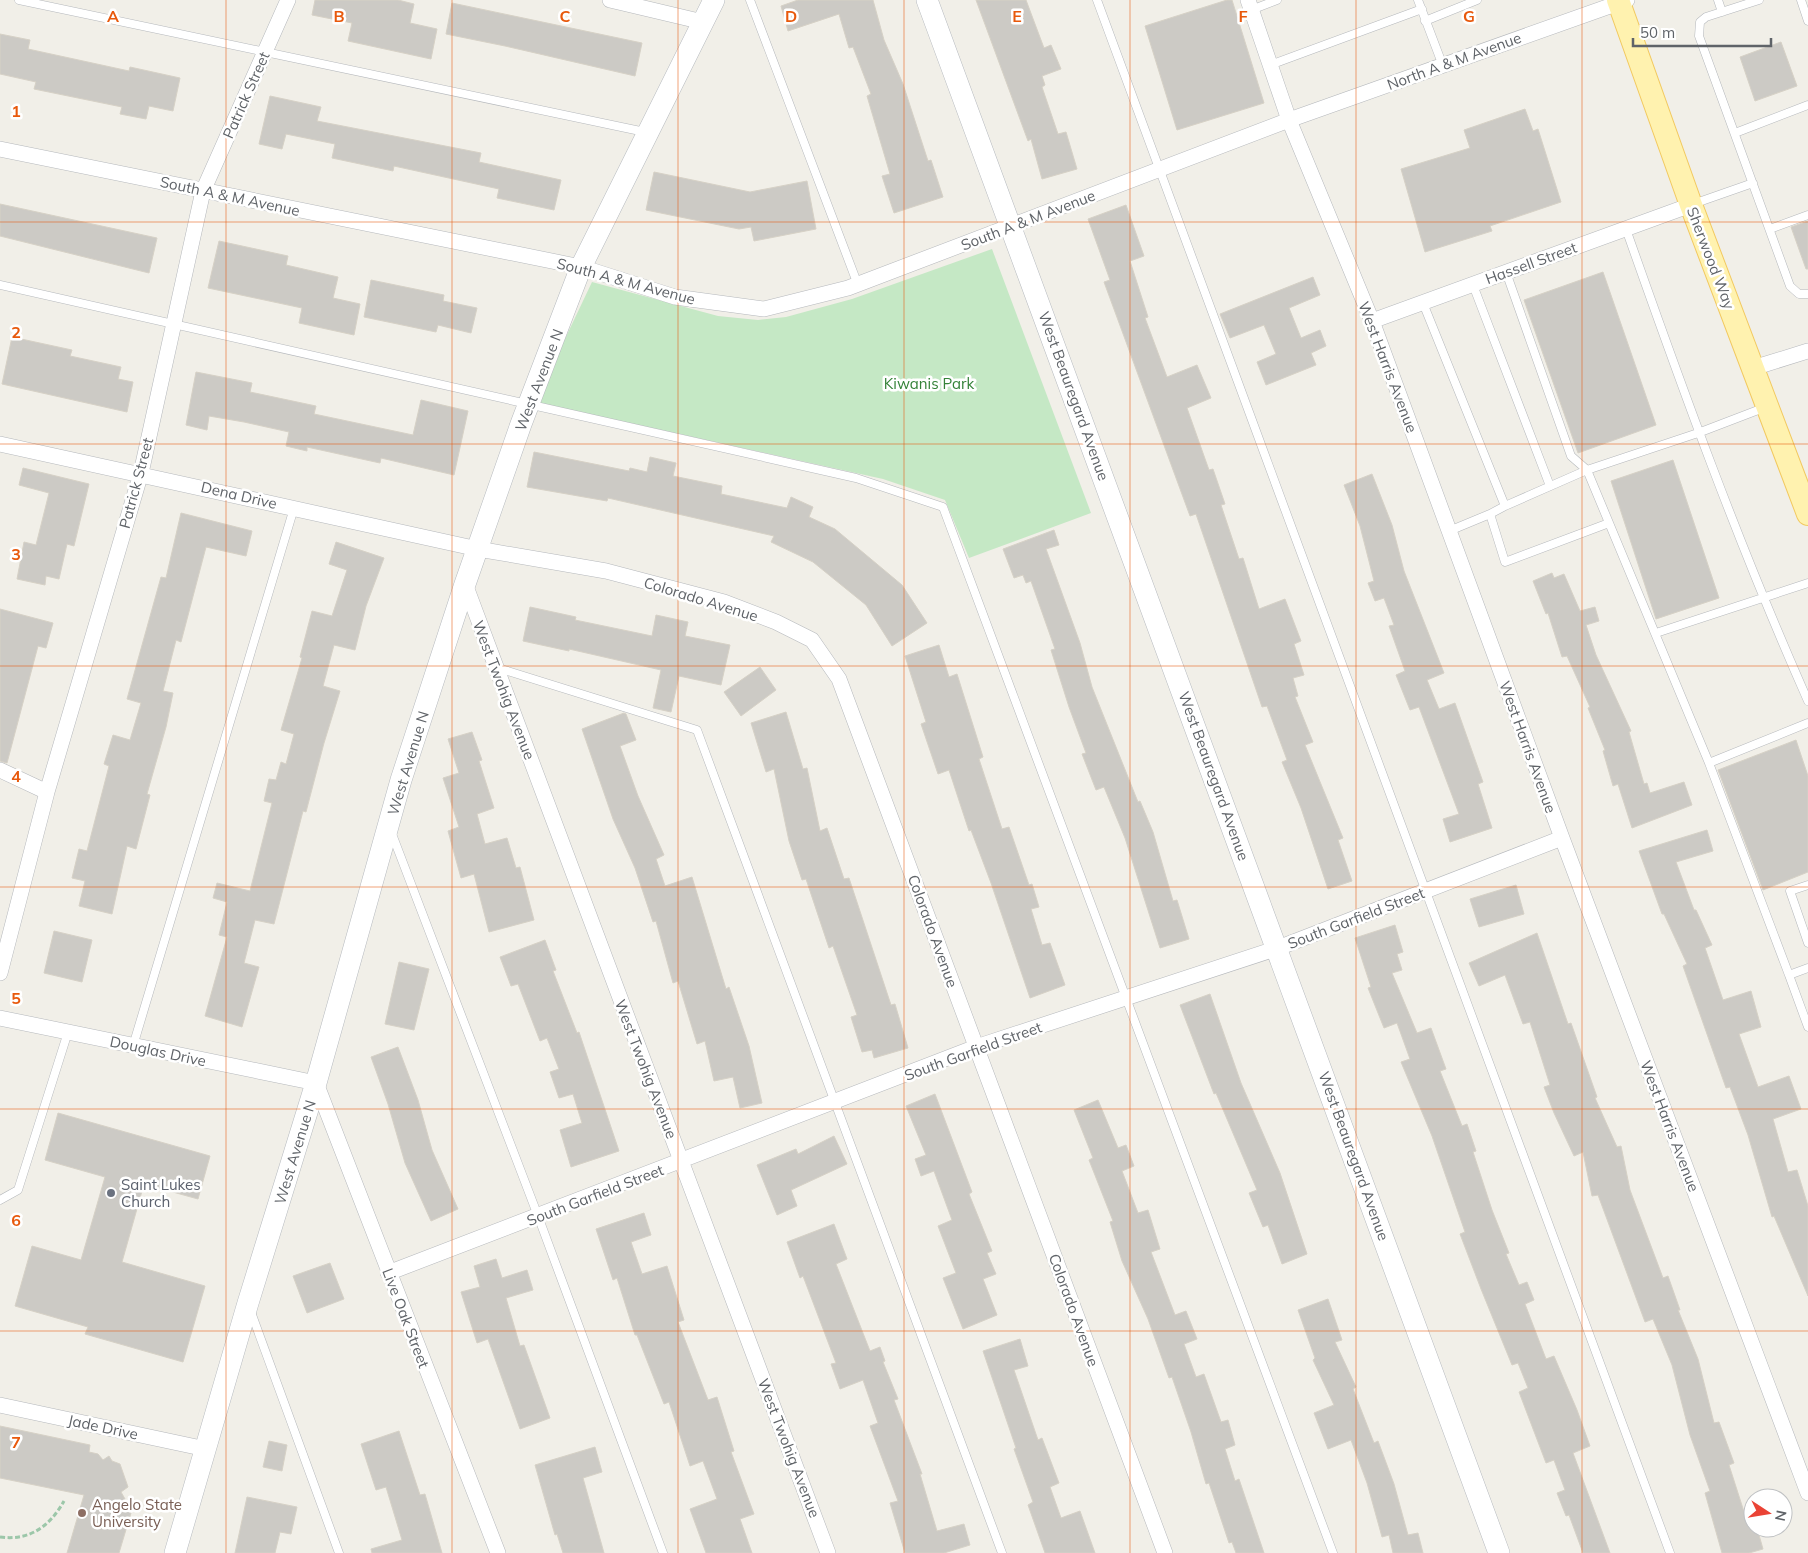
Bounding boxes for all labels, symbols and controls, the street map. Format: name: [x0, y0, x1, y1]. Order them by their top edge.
text: A: [107, 6, 119, 26]
text: B: [333, 6, 345, 26]
text: C: [560, 6, 571, 26]
text: D: [785, 6, 797, 26]
text: E: [1012, 6, 1022, 26]
text: F: [1238, 6, 1248, 26]
text: G: [1463, 6, 1475, 26]
scale bar: [1633, 15, 1770, 47]
text: 50 m: [1640, 23, 1675, 42]
street label: North A & M Avenue: [1384, 28, 1524, 94]
street label: Patrick Street: [218, 49, 274, 141]
text: 1: [11, 101, 21, 121]
street label: South A & M Avenue: [158, 172, 302, 220]
street label: South A & M Avenue: [958, 186, 1098, 254]
street label: Sherwood Way: [1683, 204, 1739, 312]
street label: Hassell Street: [1483, 238, 1579, 288]
street label: South A & M Avenue: [555, 253, 697, 309]
street label: West Harris Avenue: [1354, 299, 1422, 435]
street label: West Beauregard Avenue: [1035, 309, 1113, 483]
text: 2: [11, 322, 21, 342]
street label: West Avenue N: [511, 326, 567, 434]
park label: Kiwanis Park: [884, 374, 974, 393]
street label: Patrick Street: [115, 436, 157, 530]
street label: Dena Drive: [199, 477, 279, 513]
text: 3: [11, 544, 21, 564]
street label: Colorado Avenue: [642, 573, 760, 625]
street label: West Twohig Avenue: [469, 618, 539, 762]
street label: West Harris Avenue: [1495, 678, 1561, 816]
street label: West Beauregard Avenue: [1175, 689, 1253, 863]
street label: West Avenue N: [383, 709, 433, 817]
text: 4: [11, 766, 21, 786]
street label: Colorado Avenue: [904, 872, 962, 990]
street label: South Garfield Street: [1285, 883, 1427, 953]
text: 5: [11, 988, 21, 1008]
street label: West Twohig Avenue: [611, 997, 681, 1141]
street label: South Garfield Street: [902, 1017, 1044, 1085]
street label: Douglas Drive: [108, 1032, 208, 1070]
street label: West Harris Avenue: [1636, 1058, 1704, 1194]
street label: West Beauregard Avenue: [1315, 1069, 1393, 1243]
street label: West Avenue N: [270, 1098, 320, 1206]
street label: South Garfield Street: [524, 1160, 666, 1230]
place label: Saint Lukes Church: [121, 1175, 201, 1211]
marker: Saint Lukes Church: [105, 1187, 117, 1199]
text: 6: [11, 1210, 21, 1230]
street label: Colorado Avenue: [1045, 1251, 1103, 1369]
street label: Live Oak Street: [378, 1265, 434, 1371]
street label: West Twohig Avenue: [754, 1376, 824, 1520]
street label: Jade Drive: [66, 1410, 140, 1444]
text: 7: [11, 1432, 21, 1452]
north arrow: [1743, 1488, 1793, 1538]
place label: Angelo State University: [92, 1495, 182, 1531]
marker: Angelo State University: [76, 1507, 88, 1519]
text: N: [1771, 1509, 1791, 1523]

